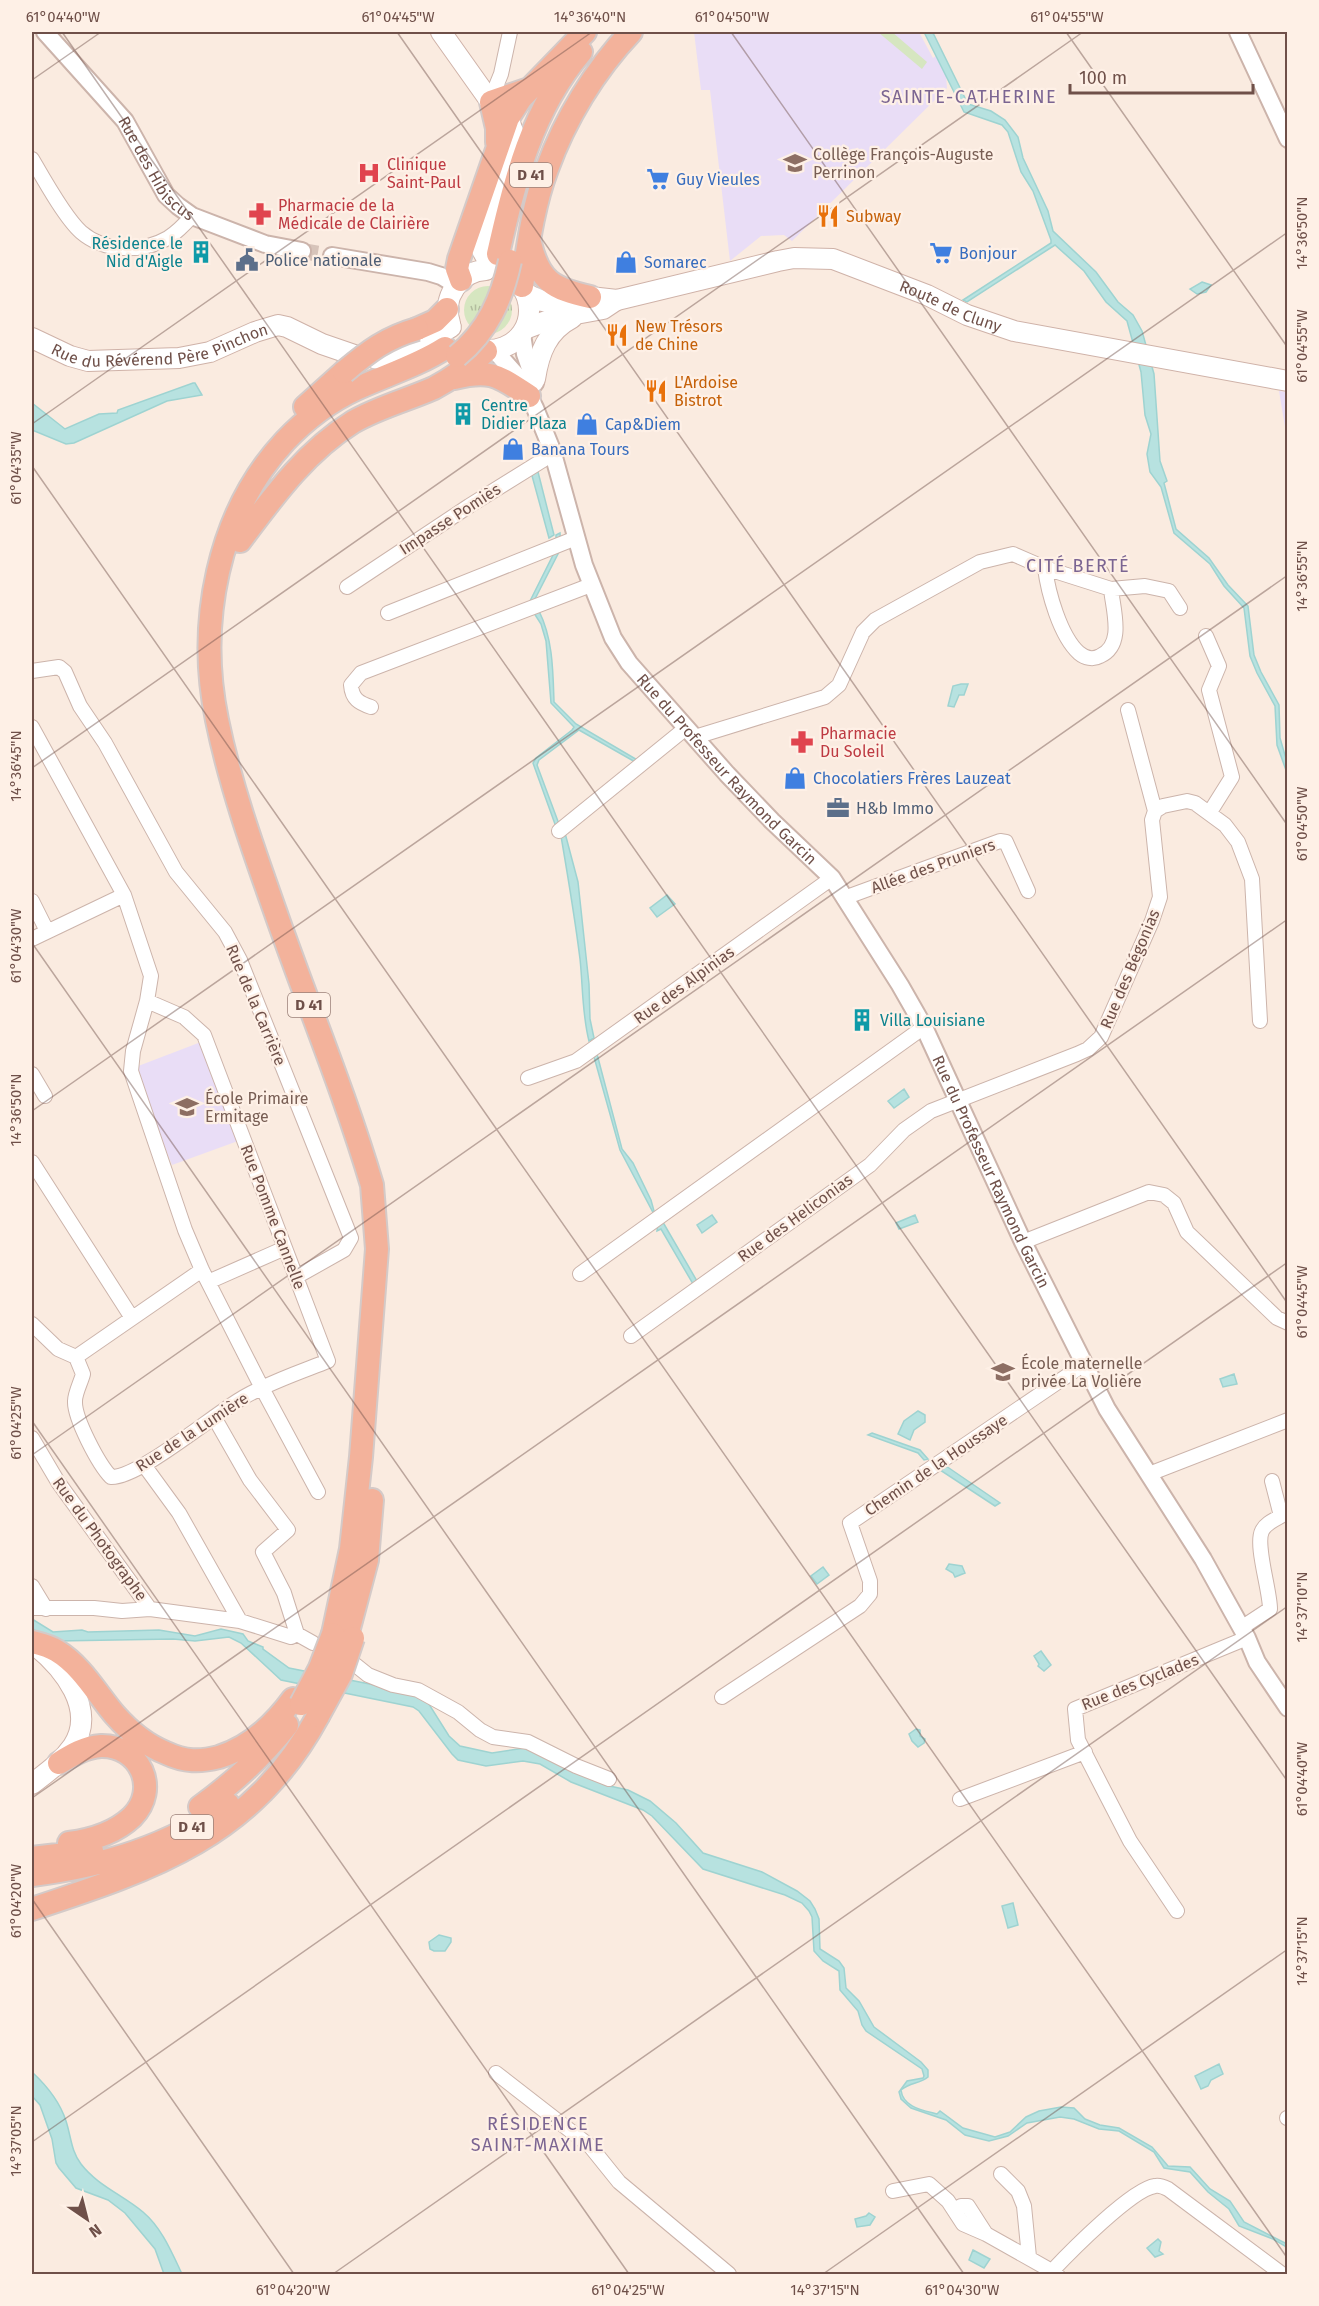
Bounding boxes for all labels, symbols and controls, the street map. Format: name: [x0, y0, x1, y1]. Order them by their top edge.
text: 61°04'40"W: [26, 8, 101, 26]
text: 61°04'45"W: [361, 8, 435, 26]
text: 14°36'40"N: [554, 8, 626, 26]
text: 61°04'50"W: [695, 8, 770, 26]
text: 61°04'55"W: [1030, 8, 1104, 26]
scale bar: [1070, 57, 1253, 95]
text: 100 m: [1079, 67, 1127, 89]
district label: SAINTE-CATHERINE: [881, 86, 1057, 108]
street label: Rue des Hibiscus: [115, 113, 198, 224]
place label: Collège François-Auguste Perrinon: [813, 145, 993, 182]
school or university icon: Collège François-Auguste Perrinon: [782, 150, 808, 176]
place label: Clinique Saint-Paul: [387, 155, 461, 192]
hospital icon: Clinique Saint-Paul: [356, 160, 382, 186]
road number: D 41: [510, 163, 552, 187]
supermarket icon: Guy Vieules: [645, 166, 671, 192]
place label: Guy Vieules: [676, 170, 760, 189]
place label: Pharmacie de la Médicale de Clairière: [278, 196, 430, 233]
text: 14°36'50"N: [1293, 197, 1311, 269]
pharmacy icon: Pharmacie de la Médicale de Clairière: [247, 201, 273, 227]
restaurant icon: Subway: [815, 203, 841, 229]
place label: Subway: [846, 207, 901, 226]
place label: Résidence le Nid d'Aigle: [92, 234, 183, 271]
building icon: Résidence le Nid d'Aigle: [188, 239, 214, 265]
supermarket icon: Bonjour: [928, 240, 954, 266]
place label: Bonjour: [959, 244, 1018, 263]
public building icon: Police nationale: [234, 247, 260, 273]
shop icon: Somarec: [613, 249, 639, 275]
place label: Police nationale: [265, 251, 382, 270]
place label: Somarec: [644, 253, 707, 272]
street label: Route de Cluny: [897, 276, 1004, 336]
text: 61°04'55"W: [1293, 309, 1311, 383]
place label: New Trésors de Chine: [635, 317, 723, 354]
street label: Rue du Révérend Père Pinchon: [48, 319, 270, 371]
restaurant icon: New Trésors de Chine: [604, 322, 630, 348]
place label: L'Ardoise Bistrot: [674, 373, 738, 410]
restaurant icon: L'Ardoise Bistrot: [643, 378, 669, 404]
place label: Centre Didier Plaza: [481, 396, 567, 433]
building icon: Centre Didier Plaza: [450, 401, 476, 427]
shop icon: Cap&Diem: [574, 411, 600, 437]
place label: Cap&Diem: [605, 415, 681, 434]
text: 61°04'35"W: [7, 431, 25, 505]
shop icon: Banana Tours: [500, 436, 526, 462]
place label: Banana Tours: [531, 440, 629, 459]
street label: Impasse Pomiès: [396, 479, 504, 559]
text: 14°36'55"N: [1293, 540, 1311, 612]
district label: CITÉ BERTÉ: [1026, 554, 1130, 577]
street label: Rue du Professeur Raymond Garcin: [633, 670, 821, 868]
place label: Pharmacie Du Soleil: [820, 724, 897, 761]
pharmacy icon: Pharmacie Du Soleil: [789, 729, 815, 755]
text: 14°36'45"N: [7, 730, 25, 802]
shop icon: Chocolatiers Frères Lauzeat: [782, 765, 808, 791]
place label: Chocolatiers Frères Lauzeat: [813, 769, 1011, 788]
text: 61°04'50"W: [1293, 786, 1311, 861]
office icon: H&b Immo: [825, 795, 851, 821]
place label: H&b Immo: [856, 799, 934, 818]
street label: Allée des Pruniers: [868, 835, 998, 897]
street label: Rue des Bégonias: [1096, 907, 1164, 1031]
text: 61°04'30"W: [7, 908, 25, 983]
street label: Rue de la Carrière: [222, 942, 290, 1068]
street label: Rue des Alpinias: [630, 942, 738, 1028]
road number: D 41: [288, 993, 330, 1017]
building icon: Villa Louisiane: [849, 1007, 875, 1033]
place label: Villa Louisiane: [880, 1011, 985, 1030]
street label: Rue du Professeur Raymond Garcin: [929, 1052, 1054, 1291]
text: 14°36'50"N: [7, 1074, 25, 1146]
place label: École Primaire Ermitage: [205, 1088, 309, 1126]
school or university icon: École Primaire Ermitage: [174, 1094, 200, 1120]
street label: Rue Pomme Cannelle: [237, 1142, 309, 1292]
street label: Rue des Heliconias: [734, 1170, 856, 1266]
text: 61°04'45"W: [1293, 1265, 1311, 1339]
place label: École maternelle privée La Volière: [1021, 1353, 1142, 1391]
school or university icon: École maternelle privée La Volière: [990, 1359, 1016, 1385]
text: 61°04'25"W: [7, 1386, 25, 1460]
street label: Rue de la Lumière: [132, 1389, 252, 1475]
street label: Chemin de la Houssaye: [861, 1410, 1011, 1520]
street label: Rue du Photographe: [49, 1474, 151, 1604]
text: 14°37'10"N: [1293, 1572, 1311, 1642]
street label: Rue des Cyclades: [1079, 1650, 1201, 1714]
text: 61°04'40"W: [1293, 1741, 1311, 1816]
road number: D 41: [171, 1815, 213, 1839]
text: 61°04'20"W: [7, 1863, 25, 1938]
text: 14°37'15"N: [1293, 1916, 1311, 1986]
text: 14°37'05"N: [7, 2105, 25, 2177]
district label: RÉSIDENCE SAINT-MAXIME: [471, 2112, 605, 2156]
north arrow: [57, 2189, 117, 2249]
text: N: [86, 2220, 105, 2242]
text: 61°04'20"W: [256, 2281, 331, 2299]
text: 61°04'25"W: [591, 2281, 665, 2299]
text: 14°37'15"N: [790, 2281, 860, 2299]
text: 61°04'30"W: [925, 2281, 1000, 2299]

